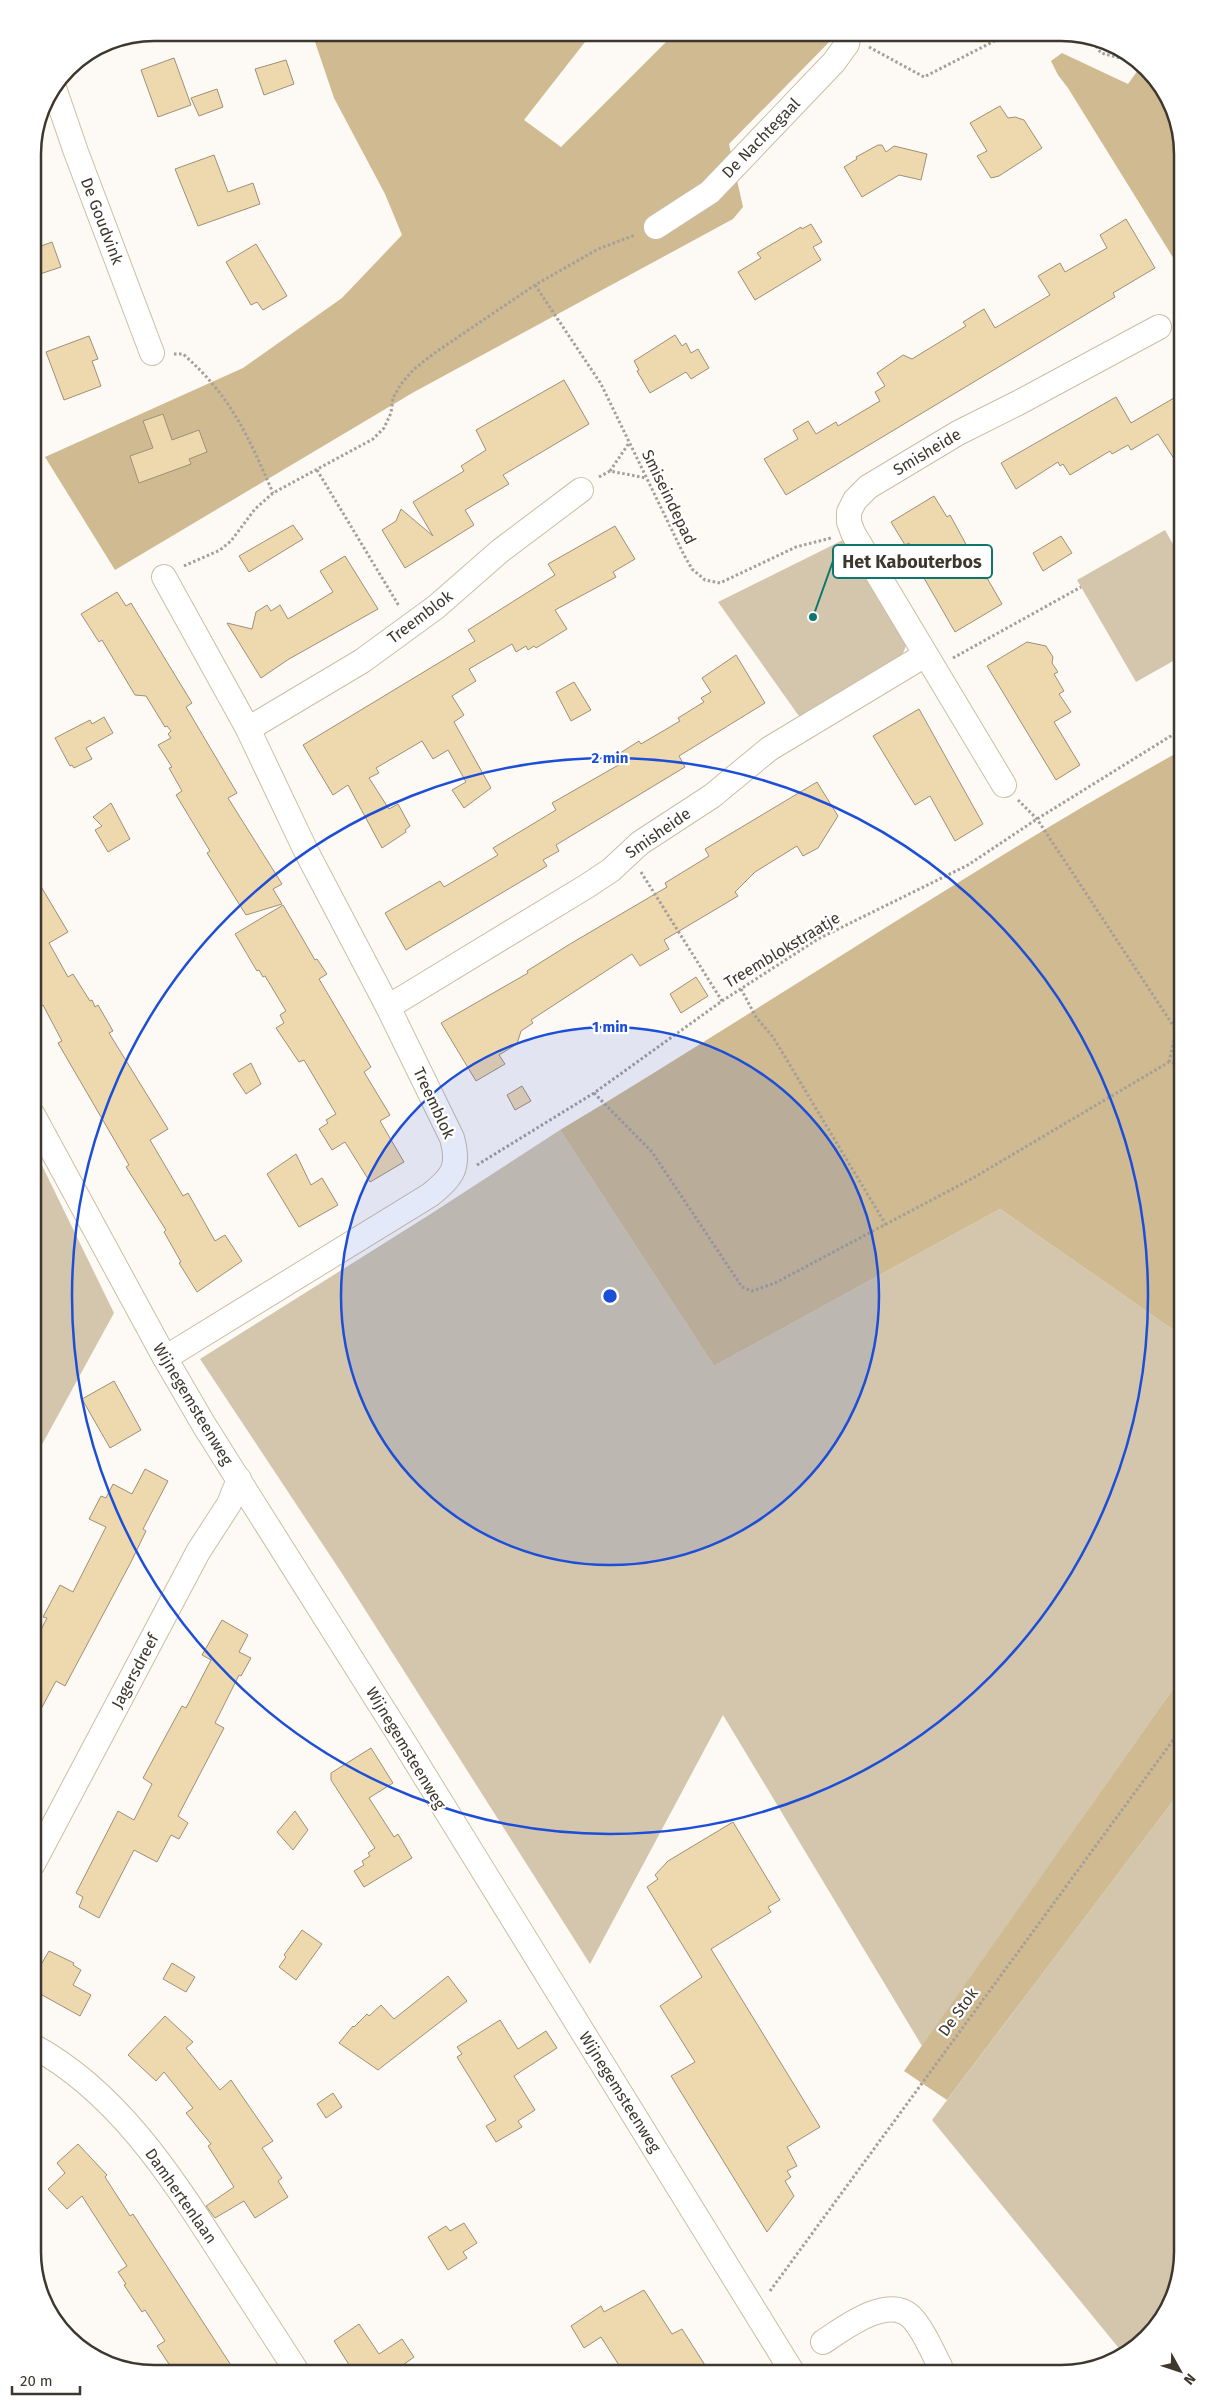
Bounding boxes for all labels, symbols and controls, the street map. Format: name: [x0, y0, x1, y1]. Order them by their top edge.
street label: De Nachtegaal: [718, 94, 804, 182]
street label: De Goudvink: [77, 175, 128, 268]
street label: Smisheide: [890, 424, 964, 480]
street label: Smiseindepad: [638, 447, 700, 547]
callout: Het Kabouterbos: [833, 545, 992, 578]
text: Het Kabouterbos: [842, 551, 982, 573]
street label: Treemblok: [384, 586, 457, 648]
text: 2 min: [592, 749, 628, 767]
street label: Smisheide: [622, 804, 694, 862]
street label: Treemblokstraatje: [721, 908, 843, 992]
text: 1 min: [592, 1018, 628, 1036]
street label: Treemblok: [409, 1064, 459, 1142]
centre of rings: [601, 1287, 619, 1305]
street label: Wijnegemsteenweg: [149, 1339, 237, 1469]
street label: Jagersdreef: [107, 1629, 163, 1712]
street label: Wijnegemsteenweg: [362, 1683, 450, 1813]
street label: De Stok: [934, 1983, 982, 2040]
street label: Wijnegemsteenweg: [575, 2028, 665, 2157]
street label: Damhertenlaan: [141, 2145, 221, 2247]
north arrow: [1155, 2346, 1205, 2396]
scale bar: [12, 2364, 80, 2396]
text: N: [1180, 2370, 1199, 2388]
text: 20 m: [20, 2372, 53, 2390]

